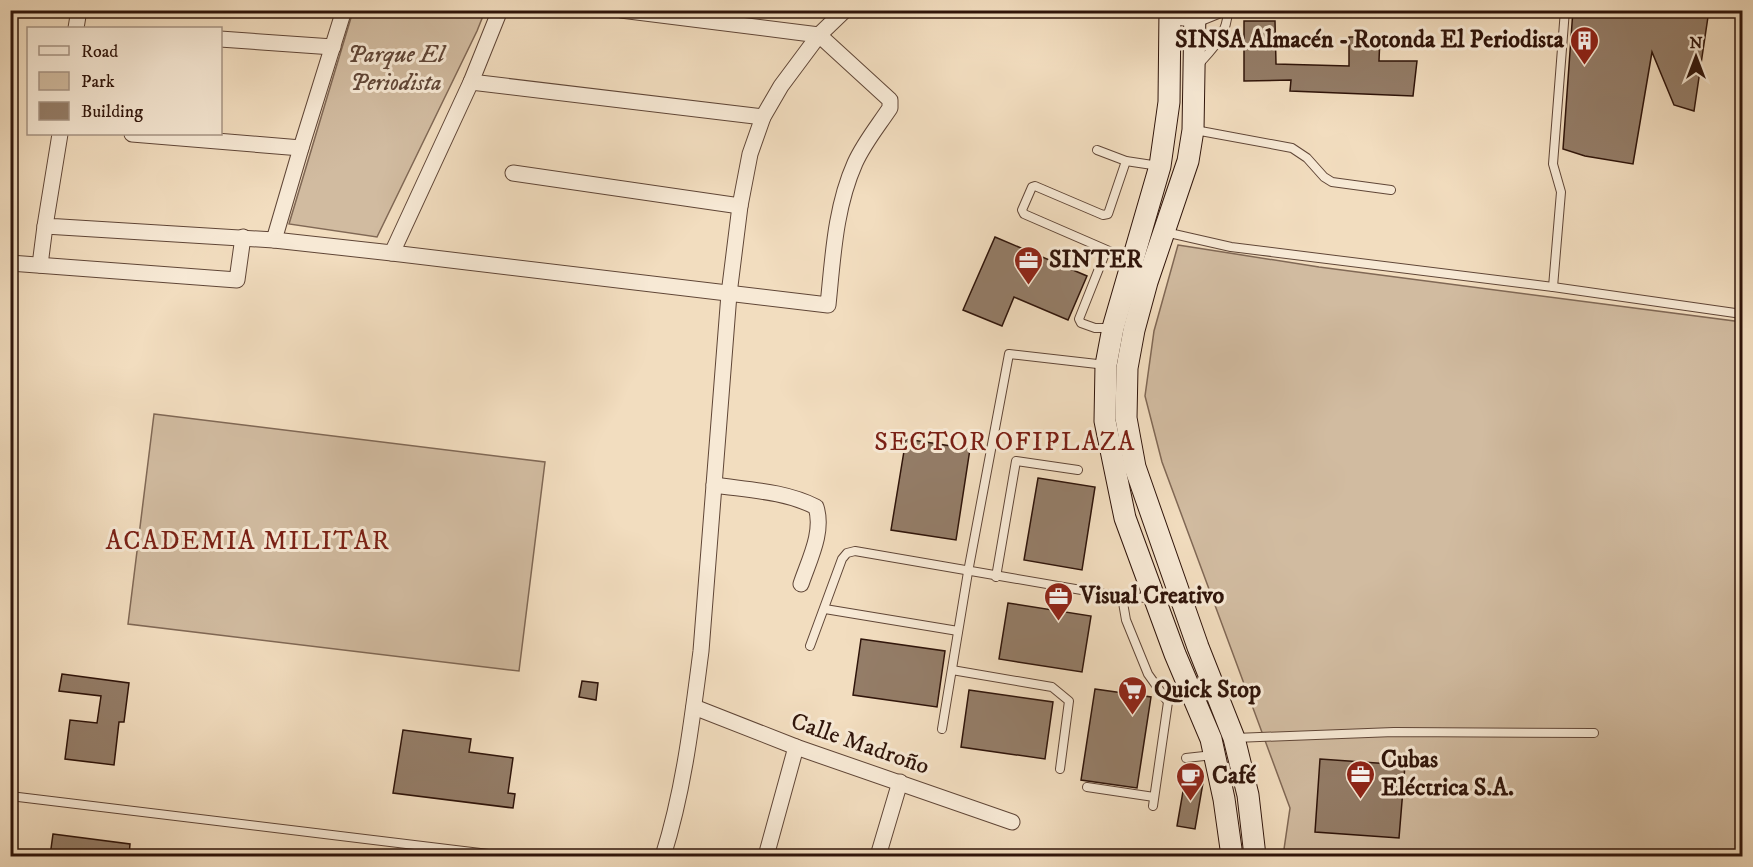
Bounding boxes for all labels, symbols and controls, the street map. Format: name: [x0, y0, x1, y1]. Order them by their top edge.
building icon: SINSA Almacén - Rotonda El Periodista: [1569, 24, 1601, 66]
place label: SINSA Almacén - Rotonda El Periodista: [1175, 25, 1565, 55]
legend: [27, 27, 222, 135]
north arrow: [1666, 27, 1726, 87]
text: N: [1689, 33, 1703, 53]
park label: Parque El Periodista: [348, 40, 447, 98]
text: Road: [81, 41, 118, 63]
text: Park: [81, 71, 115, 93]
text: Building: [81, 101, 143, 123]
office icon: SINTER: [1012, 244, 1044, 286]
place label: SINTER: [1049, 245, 1143, 275]
district label: SECTOR OFIPLAZA: [874, 426, 1136, 459]
district label: ACADEMIA MILITAR: [105, 525, 391, 558]
office icon: Visual Creativo: [1043, 580, 1075, 622]
place label: Visual Creativo: [1079, 581, 1225, 611]
supermarket icon: Quick Stop: [1117, 674, 1149, 716]
place label: Quick Stop: [1154, 675, 1261, 705]
street label: Calle Madroño: [787, 706, 933, 782]
place label: Cubas Eléctrica S.A.: [1381, 745, 1514, 803]
office icon: Cubas Eléctrica S.A.: [1344, 758, 1376, 800]
cafe icon: Café: [1175, 760, 1207, 802]
place label: Café: [1212, 761, 1257, 791]

